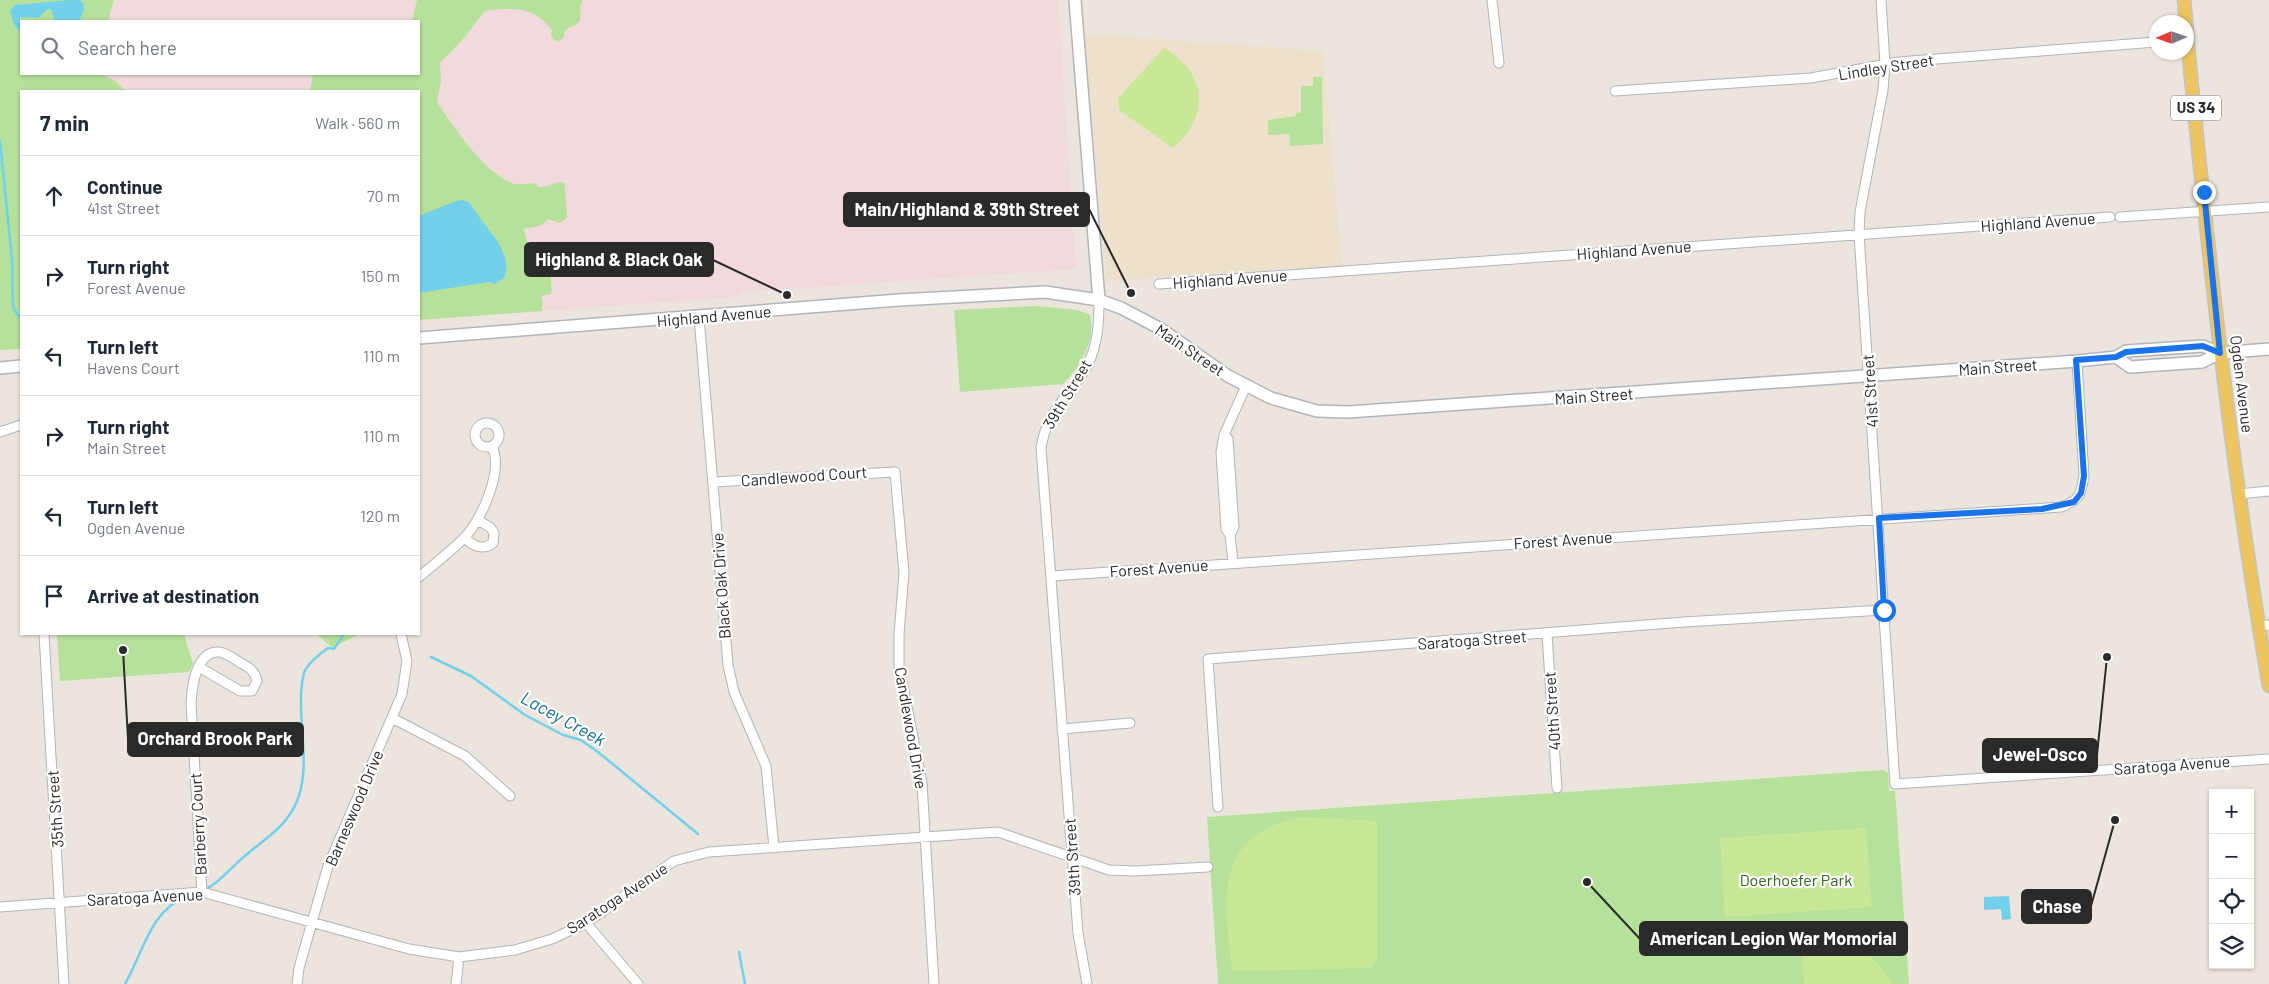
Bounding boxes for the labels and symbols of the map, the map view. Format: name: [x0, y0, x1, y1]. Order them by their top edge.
north arrow: [2149, 15, 2194, 60]
street label: Lindley Street: [1837, 50, 1935, 83]
road number: US 34: [2171, 96, 2221, 120]
route end: [2193, 181, 2216, 204]
callout: Main/Highland & 39th Street: [844, 193, 1089, 226]
text: Main/Highland & 39th Street: [855, 198, 1080, 220]
street label: Highland Avenue: [1980, 208, 2096, 235]
street label: Highland Avenue: [1576, 236, 1692, 263]
callout: Highland & Black Oak: [525, 243, 713, 276]
text: Highland & Black Oak: [535, 248, 703, 270]
street label: Highland Avenue: [1172, 265, 1288, 292]
street label: Highland Avenue: [656, 301, 772, 330]
street label: Main Street: [1152, 320, 1228, 380]
street label: Ogden Avenue: [2227, 334, 2258, 434]
street label: 41st Street: [1857, 354, 1882, 428]
street label: Main Street: [1958, 354, 2038, 379]
street label: 39th Street: [1038, 355, 1095, 432]
street label: Main Street: [1554, 383, 1634, 408]
street label: Candlewood Court: [740, 462, 868, 489]
street label: Forest Avenue: [1513, 527, 1613, 552]
street label: Black Oak Drive: [707, 532, 734, 640]
street label: Forest Avenue: [1109, 555, 1209, 580]
route start: [1873, 599, 1896, 622]
street label: Saratoga Street: [1417, 626, 1527, 653]
street label: Candlewood Drive: [891, 666, 932, 790]
street label: 40th Street: [1539, 671, 1564, 751]
water label: Lacey Creek: [517, 686, 610, 750]
callout: Orchard Brook Park: [128, 723, 303, 756]
text: Orchard Brook Park: [138, 727, 293, 749]
callout: Jewel-Osco: [1983, 739, 2097, 772]
text: Jewel-Osco: [1993, 743, 2087, 765]
street label: Barneswood Drive: [321, 747, 387, 869]
street label: Saratoga Avenue: [2113, 751, 2231, 778]
street label: 35th Street: [42, 770, 67, 849]
street label: Barberry Court: [185, 772, 210, 876]
street label: 39th Street: [1059, 818, 1084, 897]
street label: Saratoga Avenue: [563, 858, 671, 937]
park label: Doerhoefer Park: [1740, 870, 1852, 889]
street label: Saratoga Avenue: [86, 884, 204, 909]
callout: Chase: [2022, 890, 2091, 923]
text: Chase: [2032, 895, 2082, 917]
callout: American Legion War Momorial: [1640, 922, 1907, 955]
text: American Legion War Momorial: [1649, 927, 1897, 949]

